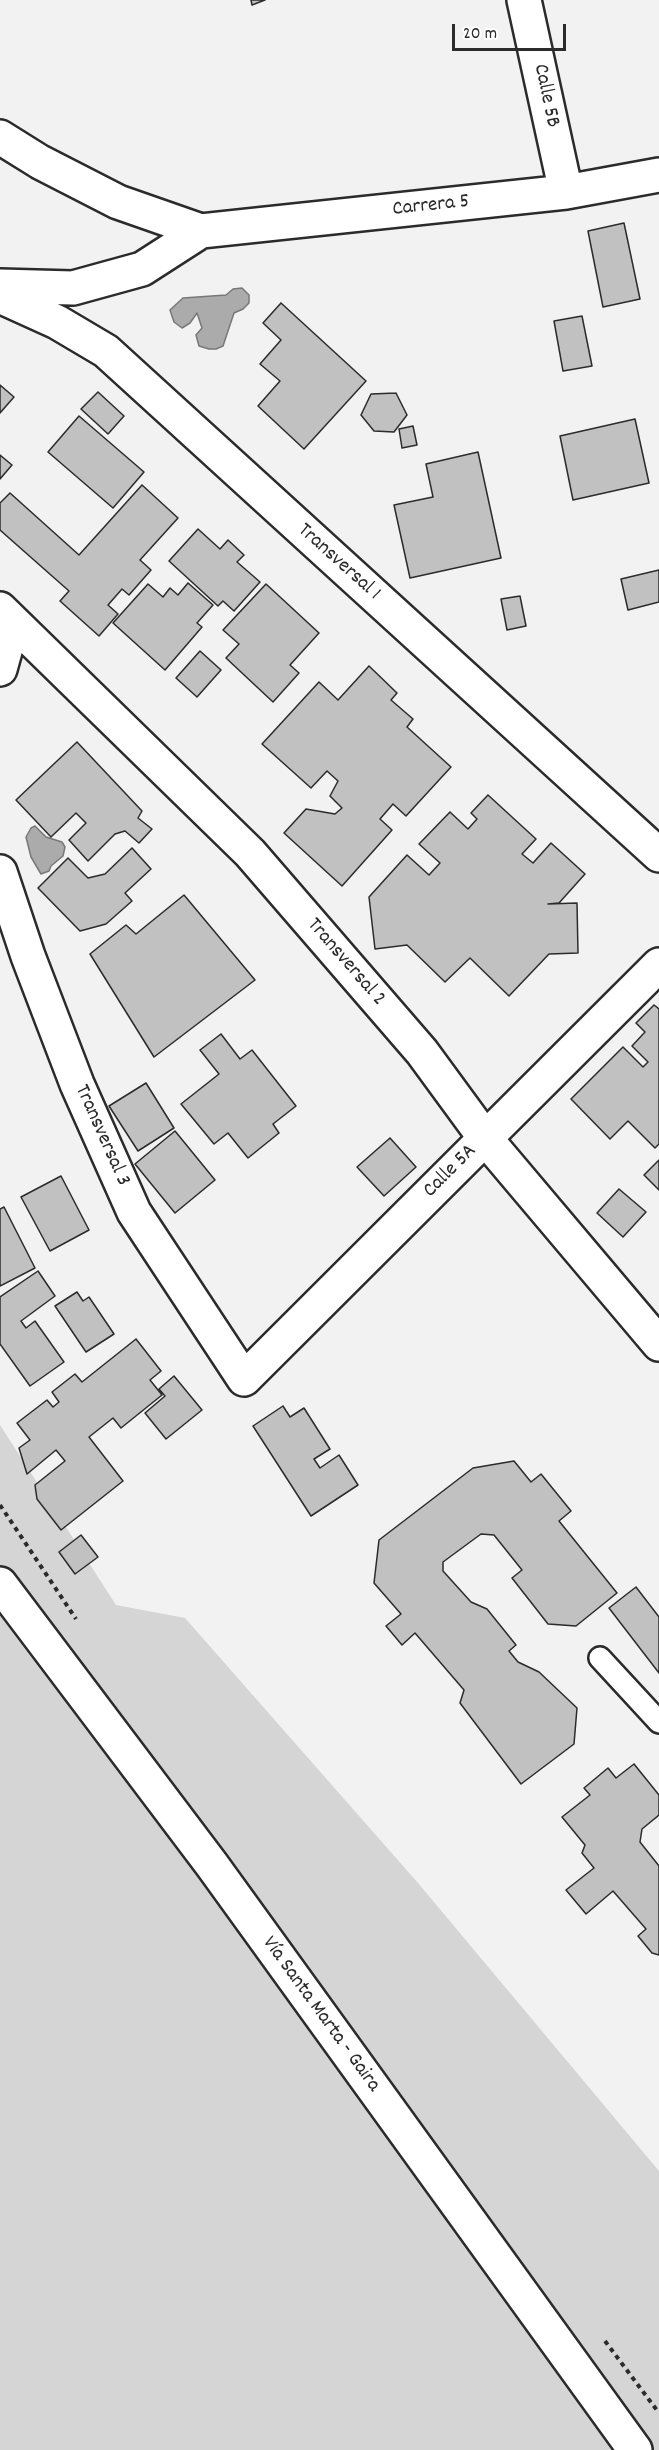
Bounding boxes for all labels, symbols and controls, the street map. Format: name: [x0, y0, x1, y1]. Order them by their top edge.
scale bar: [455, 12, 569, 50]
text: 20 m: [463, 22, 497, 47]
street label: Calle 5B: [526, 62, 564, 130]
street label: Carrera 5: [391, 190, 471, 224]
street label: Transversal 1: [291, 519, 385, 607]
street label: Transversal 2: [300, 914, 390, 1012]
street label: Transversal 3: [67, 1081, 135, 1191]
street label: Calle 5A: [419, 1140, 483, 1204]
street label: Vía Santa Marta - Gaira: [255, 1932, 385, 2098]

